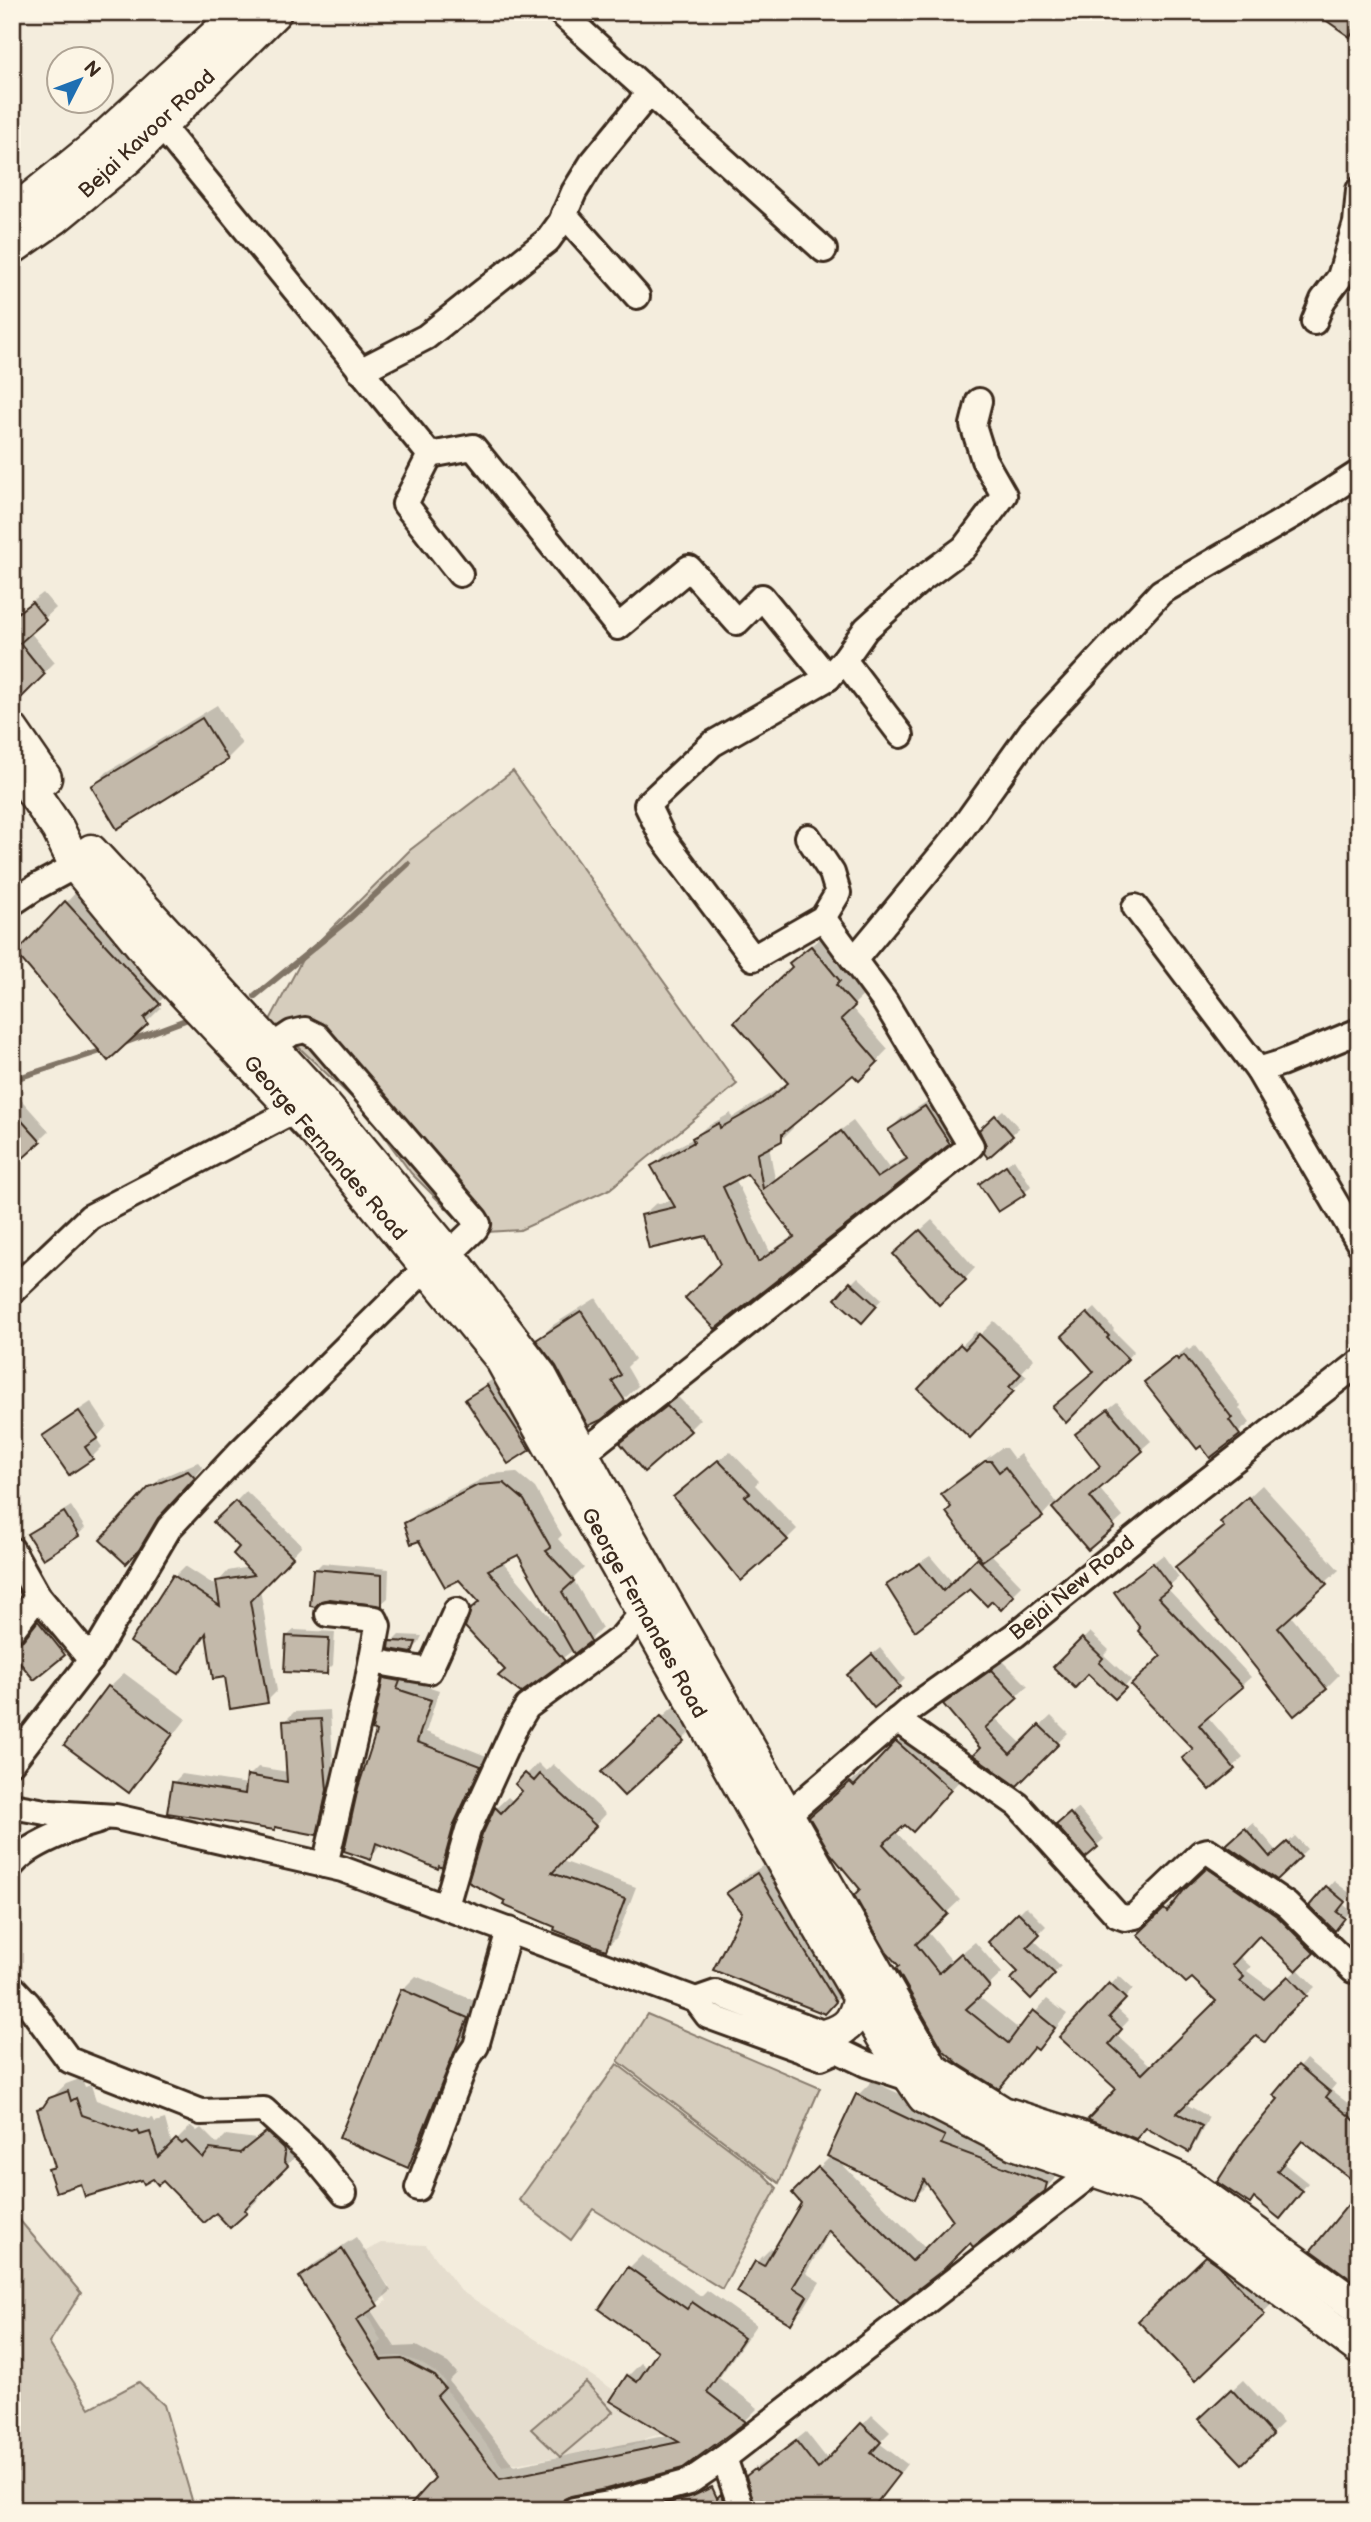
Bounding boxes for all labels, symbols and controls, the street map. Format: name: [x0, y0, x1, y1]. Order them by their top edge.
north arrow: [46, 46, 116, 116]
text: N: [78, 57, 105, 83]
street label: Bejai Kavoor Road: [74, 64, 220, 204]
street label: George Fernandes Road: [238, 1051, 412, 1245]
street label: George Fernandes Road: [576, 1504, 712, 1722]
street label: Bejai New Road: [1005, 1530, 1139, 1646]

